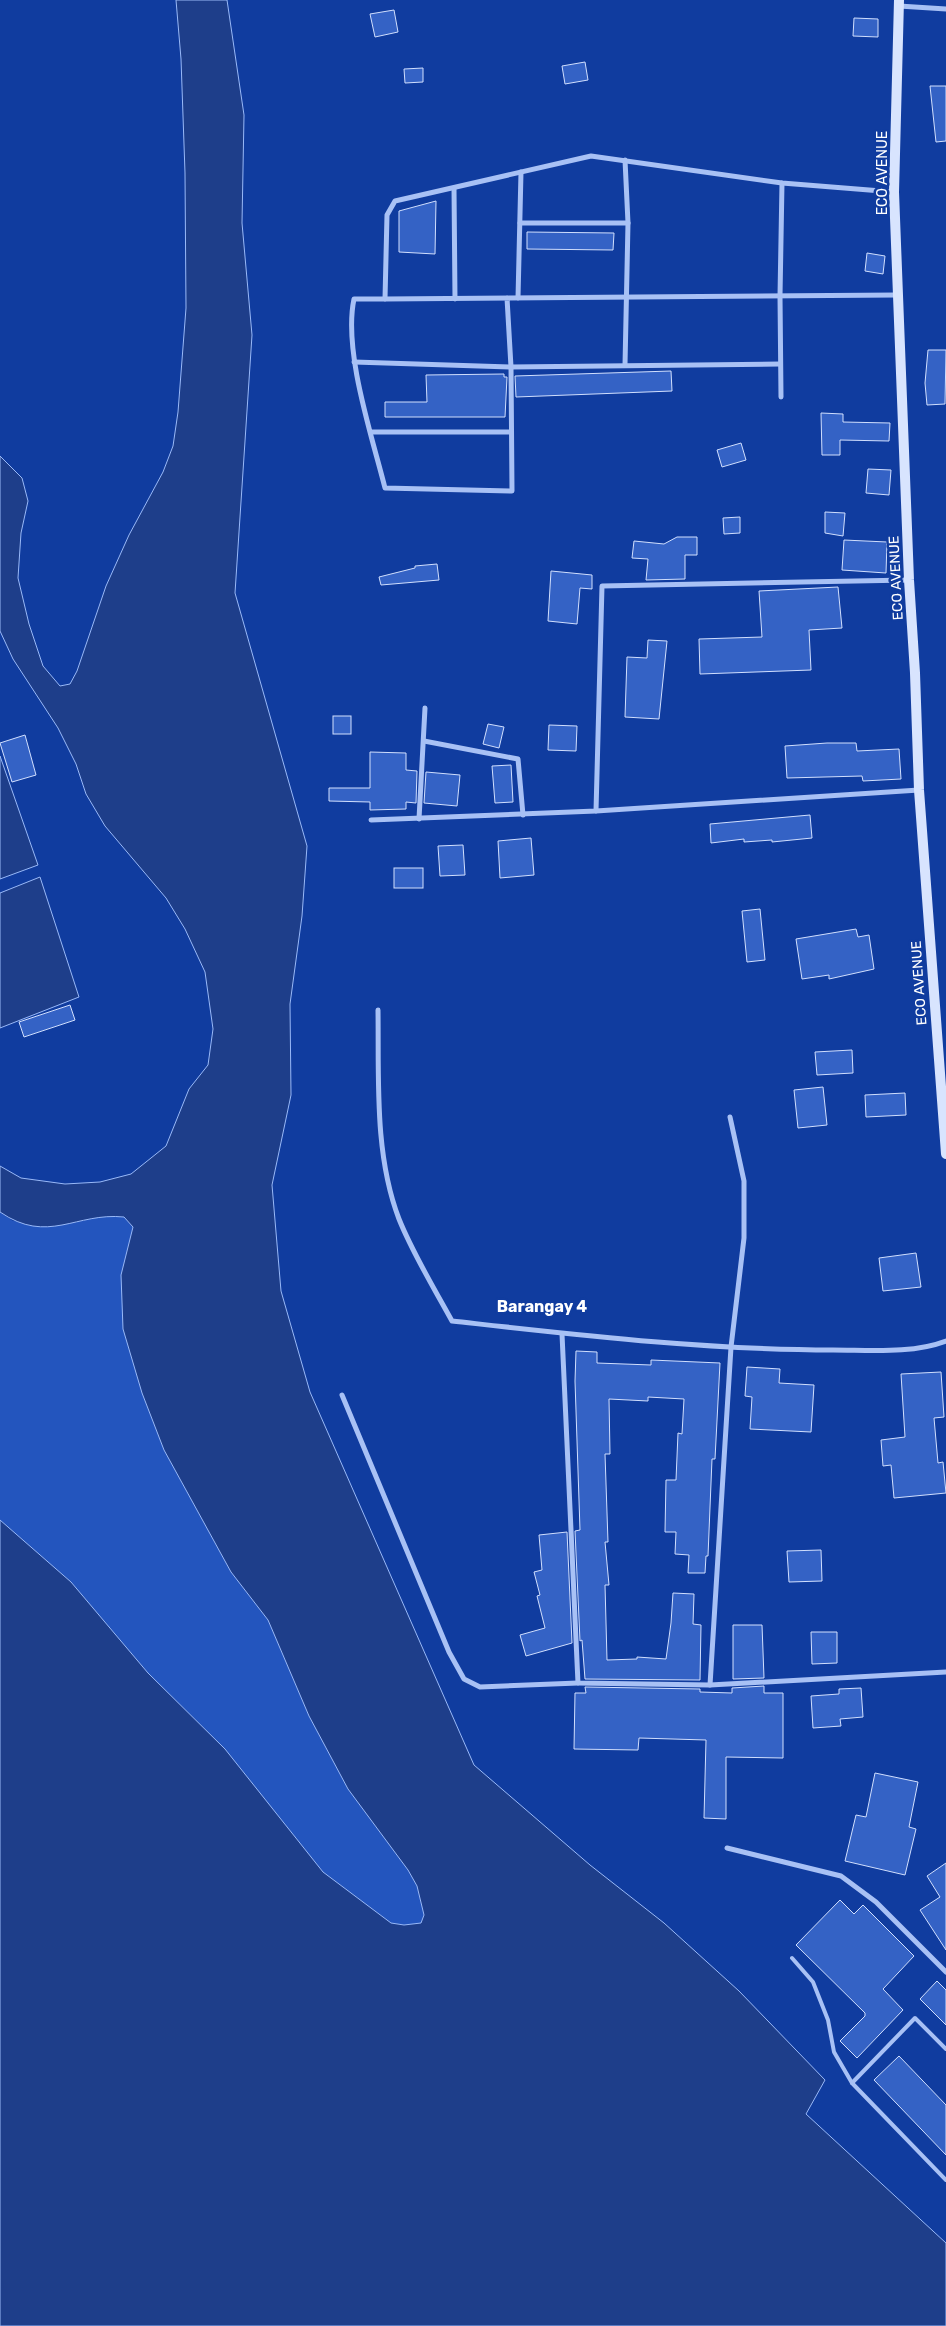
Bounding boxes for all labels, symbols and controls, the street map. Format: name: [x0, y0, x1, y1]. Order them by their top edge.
street label: ECO AVENUE: [874, 131, 891, 215]
street label: ECO AVENUE: [885, 535, 907, 621]
street label: ECO AVENUE: [908, 940, 930, 1026]
district label: Barangay 4: [497, 1297, 587, 1316]

